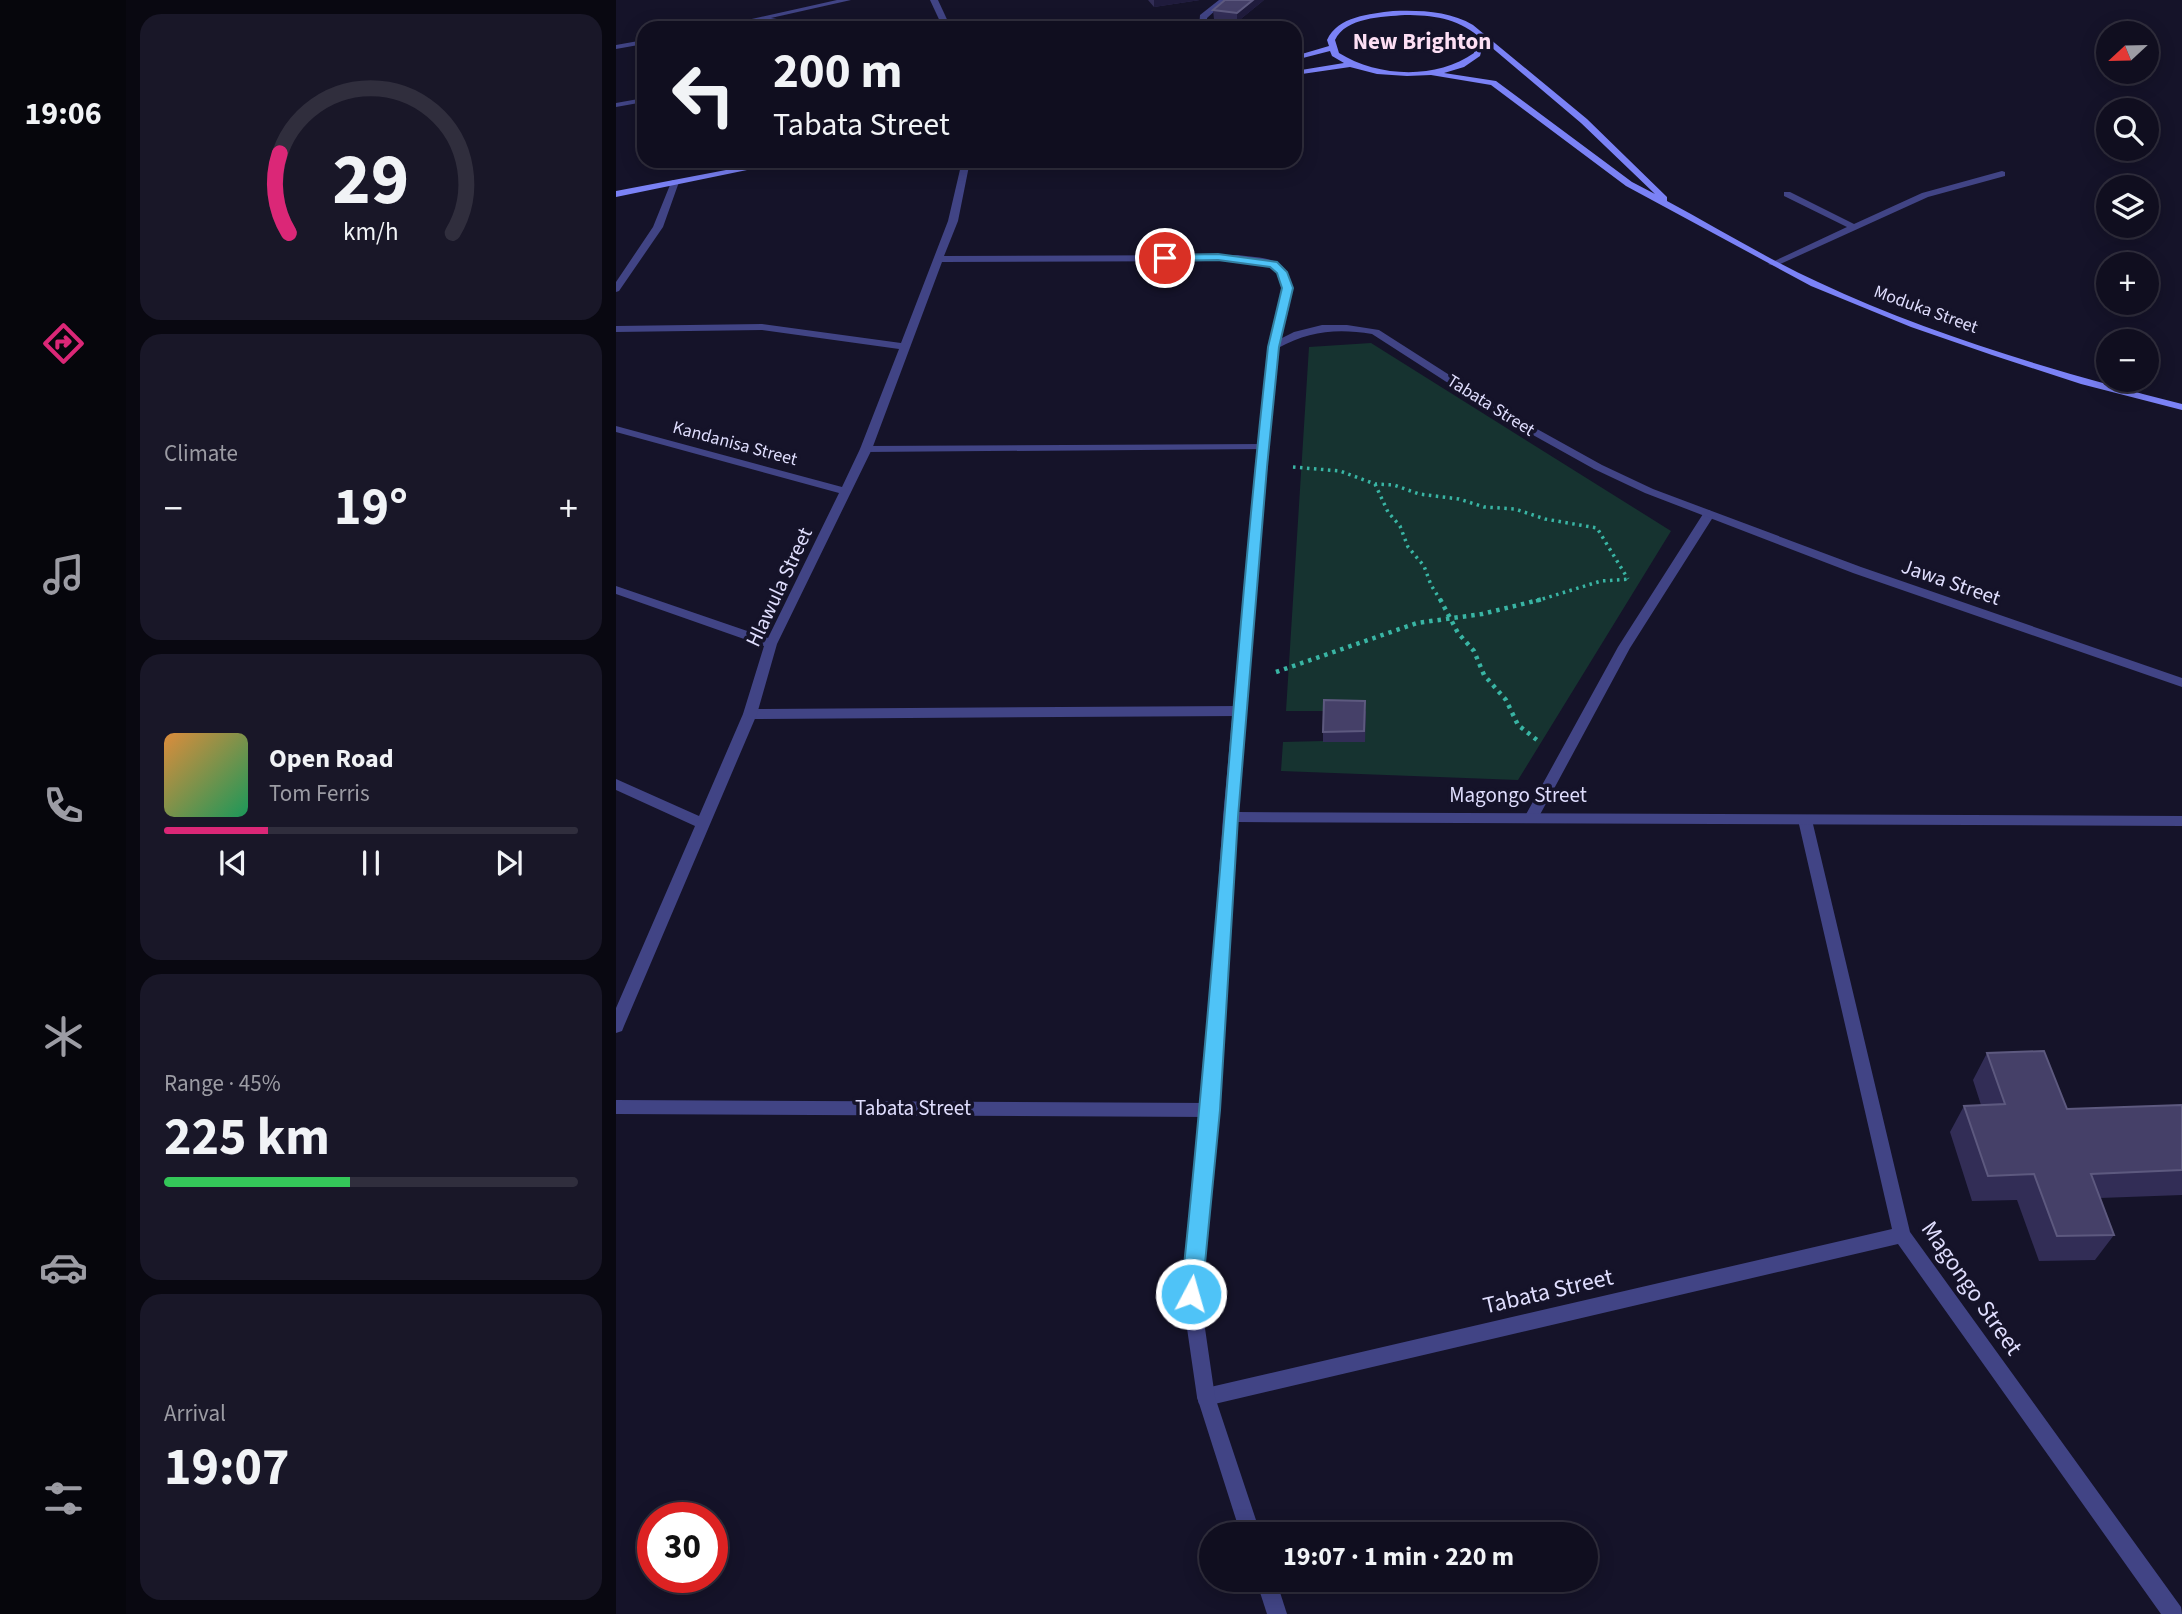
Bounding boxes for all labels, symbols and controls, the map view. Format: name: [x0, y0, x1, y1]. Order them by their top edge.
north arrow: [2096, 21, 2160, 84]
map controls: [2096, 21, 2159, 392]
district label: New Brighton: [1353, 25, 1491, 58]
text: 200 m: [773, 37, 902, 107]
icon: left: [658, 49, 749, 140]
text: 19:06: [24, 91, 102, 137]
button: search: [2096, 98, 2159, 161]
text: Tabata Street: [773, 102, 950, 148]
text: 29: [333, 128, 409, 232]
button: layers: [2096, 175, 2159, 238]
text: km/h: [343, 214, 399, 250]
pin: [1135, 228, 1195, 288]
icon: arrive: [1146, 239, 1184, 277]
button: +: [2096, 252, 2159, 315]
street label: Moduka Street: [1870, 279, 1981, 340]
icon: directions: [39, 319, 88, 368]
button: −: [2096, 329, 2159, 392]
street label: Tabata Street: [1442, 368, 1540, 442]
street label: Kandanisa Street: [670, 415, 800, 472]
text: Climate: [164, 437, 238, 470]
text: 19°: [334, 471, 408, 545]
text: −: [164, 482, 183, 536]
text: +: [559, 482, 578, 536]
street label: Hlawula Street: [738, 522, 820, 652]
icon: music: [39, 550, 88, 599]
street label: Jawa Street: [1897, 551, 2005, 613]
text: Open Road: [269, 740, 394, 777]
text: Tom Ferris: [269, 777, 370, 810]
street label: Magongo Street: [1449, 780, 1587, 810]
icon: phone: [39, 781, 88, 830]
icon: previous: [214, 844, 252, 882]
icon: pause: [352, 844, 390, 882]
icon: next: [490, 844, 528, 882]
icon: climate: [39, 1012, 88, 1061]
text: Range · 45%: [164, 1067, 281, 1100]
street label: Tabata Street: [855, 1093, 971, 1123]
text: 225 km: [164, 1101, 330, 1175]
street label: Magongo Street: [1912, 1214, 2031, 1363]
icon: car: [39, 1243, 88, 1292]
position arrow: [1154, 1257, 1228, 1331]
street label: Tabata Street: [1480, 1260, 1617, 1323]
text: Arrival: [164, 1397, 226, 1430]
text: 19:07: [164, 1431, 289, 1505]
icon: filters: [39, 1474, 88, 1523]
speed limit sign: 30: [637, 1502, 728, 1593]
text: 19:07 · 1 min · 220 m: [1283, 1538, 1514, 1575]

